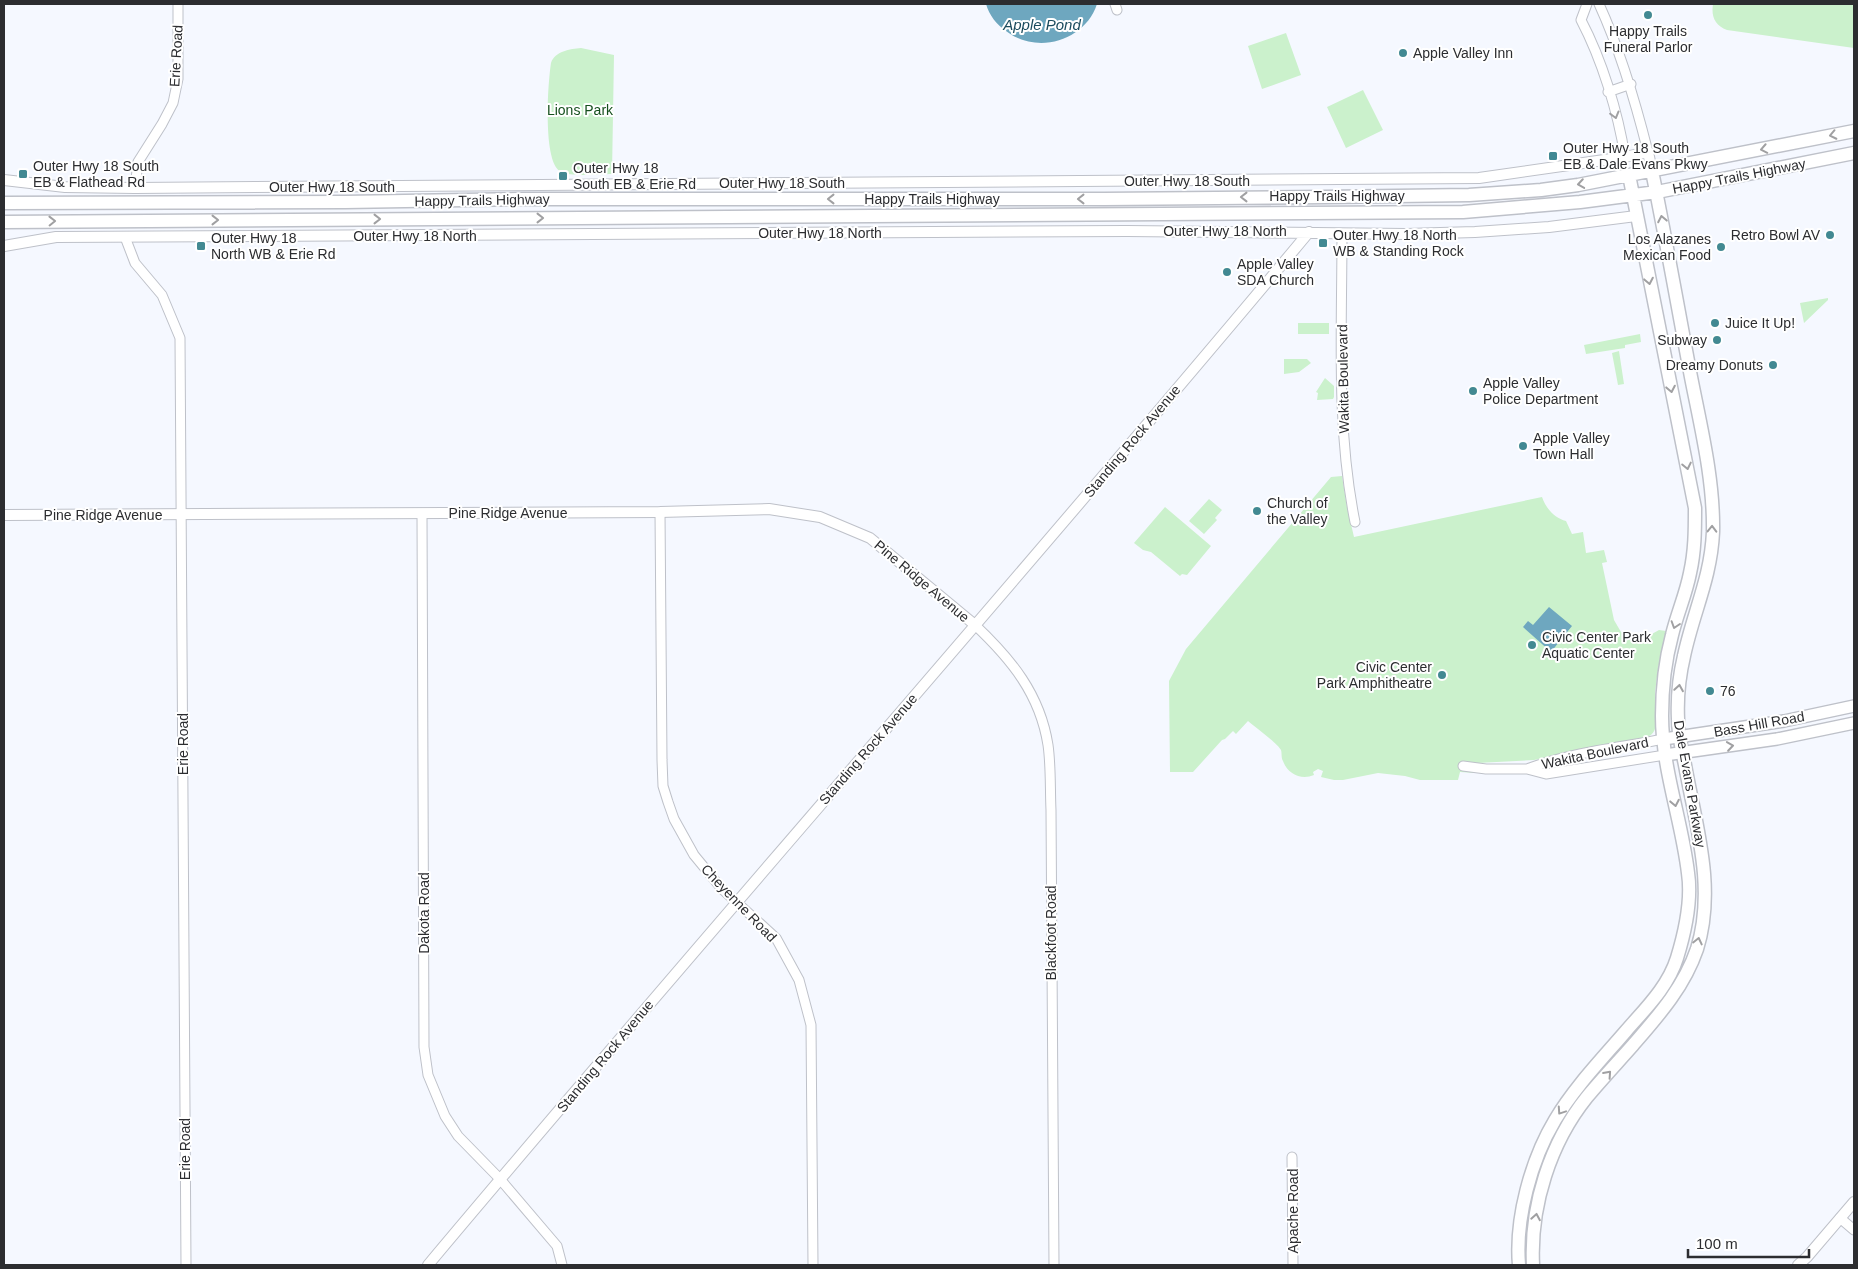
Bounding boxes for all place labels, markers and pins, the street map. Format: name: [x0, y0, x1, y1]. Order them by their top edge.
marker: Happy Trails Funeral Parlor: [1642, 9, 1654, 21]
place label: Happy Trails Funeral Parlor: [1604, 23, 1693, 55]
place label: Apple Valley Inn: [1413, 45, 1513, 61]
marker: Apple Valley Inn: [1397, 47, 1409, 59]
place label: Outer Hwy 18 South EB & Dale Evans Pkwy: [1563, 140, 1708, 172]
marker: Outer Hwy 18 South EB & Dale Evans Pkwy: [1547, 150, 1559, 162]
place label: Outer Hwy 18 South EB & Flathead Rd: [33, 158, 159, 190]
place label: Outer Hwy 18 South EB & Erie Rd: [573, 160, 696, 192]
marker: Outer Hwy 18 South EB & Flathead Rd: [17, 168, 29, 180]
marker: Outer Hwy 18 South EB & Erie Rd: [557, 170, 569, 182]
place label: Outer Hwy 18 North WB & Standing Rock: [1333, 227, 1465, 259]
place label: Retro Bowl AV: [1731, 227, 1821, 243]
marker: Retro Bowl AV: [1824, 229, 1836, 241]
place label: Outer Hwy 18 North WB & Erie Rd: [211, 230, 335, 262]
place label: Los Alazanes Mexican Food: [1623, 231, 1711, 263]
marker: Outer Hwy 18 North WB & Standing Rock: [1317, 237, 1329, 249]
marker: Outer Hwy 18 North WB & Erie Rd: [195, 240, 207, 252]
marker: Los Alazanes Mexican Food: [1715, 241, 1727, 253]
place label: Apple Valley SDA Church: [1237, 256, 1314, 288]
marker: Apple Valley SDA Church: [1221, 266, 1233, 278]
place label: Juice It Up!: [1725, 315, 1795, 331]
marker: Juice It Up!: [1709, 317, 1721, 329]
place label: Subway: [1657, 332, 1707, 348]
marker: Subway: [1711, 334, 1723, 346]
place label: Dreamy Donuts: [1666, 357, 1763, 373]
marker: Dreamy Donuts: [1767, 359, 1779, 371]
place label: Apple Valley Police Department: [1483, 375, 1598, 407]
marker: Apple Valley Police Department: [1467, 385, 1479, 397]
place label: Apple Valley Town Hall: [1533, 430, 1610, 462]
marker: Apple Valley Town Hall: [1517, 440, 1529, 452]
place label: Church of the Valley: [1267, 495, 1328, 527]
marker: Church of the Valley: [1251, 505, 1263, 517]
place label: Civic Center Park Aquatic Center: [1542, 629, 1652, 661]
marker: Civic Center Park Aquatic Center: [1526, 639, 1538, 651]
place label: Civic Center Park Amphitheatre: [1317, 659, 1432, 691]
marker: Civic Center Park Amphitheatre: [1436, 669, 1448, 681]
place label: 76: [1720, 683, 1736, 699]
marker: 76: [1704, 685, 1716, 697]

